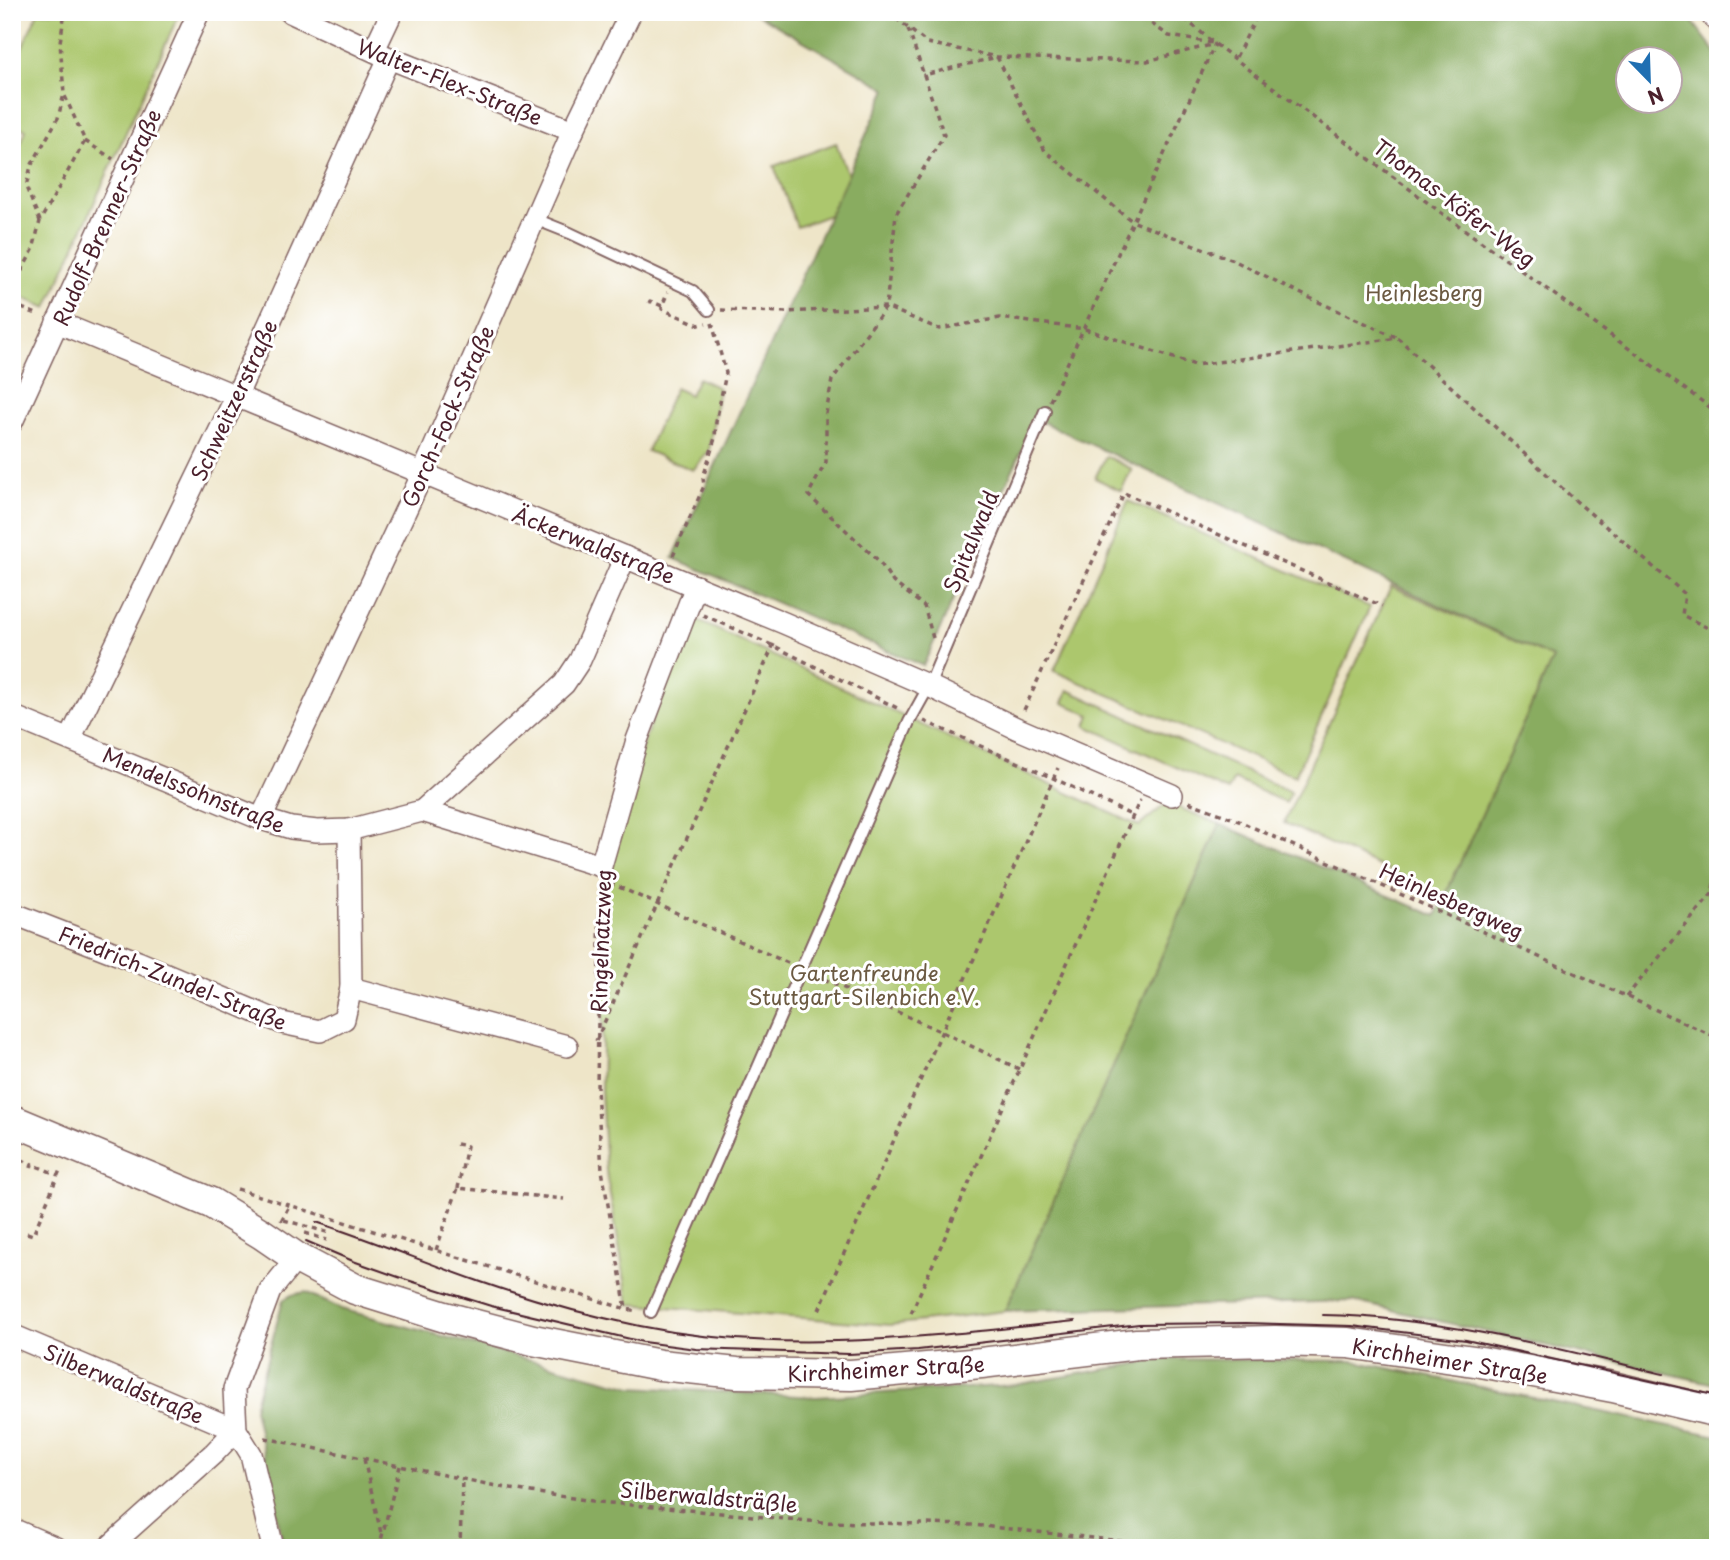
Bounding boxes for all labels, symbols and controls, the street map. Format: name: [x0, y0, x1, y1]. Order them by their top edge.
street label: Walter-Flex-Straße: [353, 29, 547, 133]
north arrow: [1614, 46, 1684, 116]
text: N: [1644, 81, 1668, 112]
street label: Rudolf-Brenner-Straße: [44, 103, 168, 331]
street label: Thomas-Köfer-Weg: [1367, 130, 1543, 274]
park label: Heinlesberg: [1365, 276, 1483, 308]
street label: Schweitzerstraße: [182, 314, 284, 486]
street label: Gorch-Fock-Straße: [392, 320, 502, 512]
street label: Spitalwald: [934, 485, 1006, 597]
street label: Äckerwaldstraße: [508, 497, 680, 591]
street label: Mendelssohnstraße: [98, 738, 290, 840]
street label: Heinlesbergweg: [1375, 854, 1529, 946]
street label: Ringelnatzweg: [581, 868, 619, 1014]
street label: Friedrich-Zundel-Straße: [54, 917, 292, 1037]
park label: Gartenfreunde Stuttgart-Silenbich e.V.: [748, 956, 980, 1012]
street label: Kirchheimer Straße: [1350, 1329, 1550, 1391]
street label: Silberwaldstraße: [39, 1335, 209, 1431]
street label: Kirchheimer Straße: [786, 1347, 986, 1389]
street label: Silberwaldsträßle: [619, 1472, 799, 1520]

